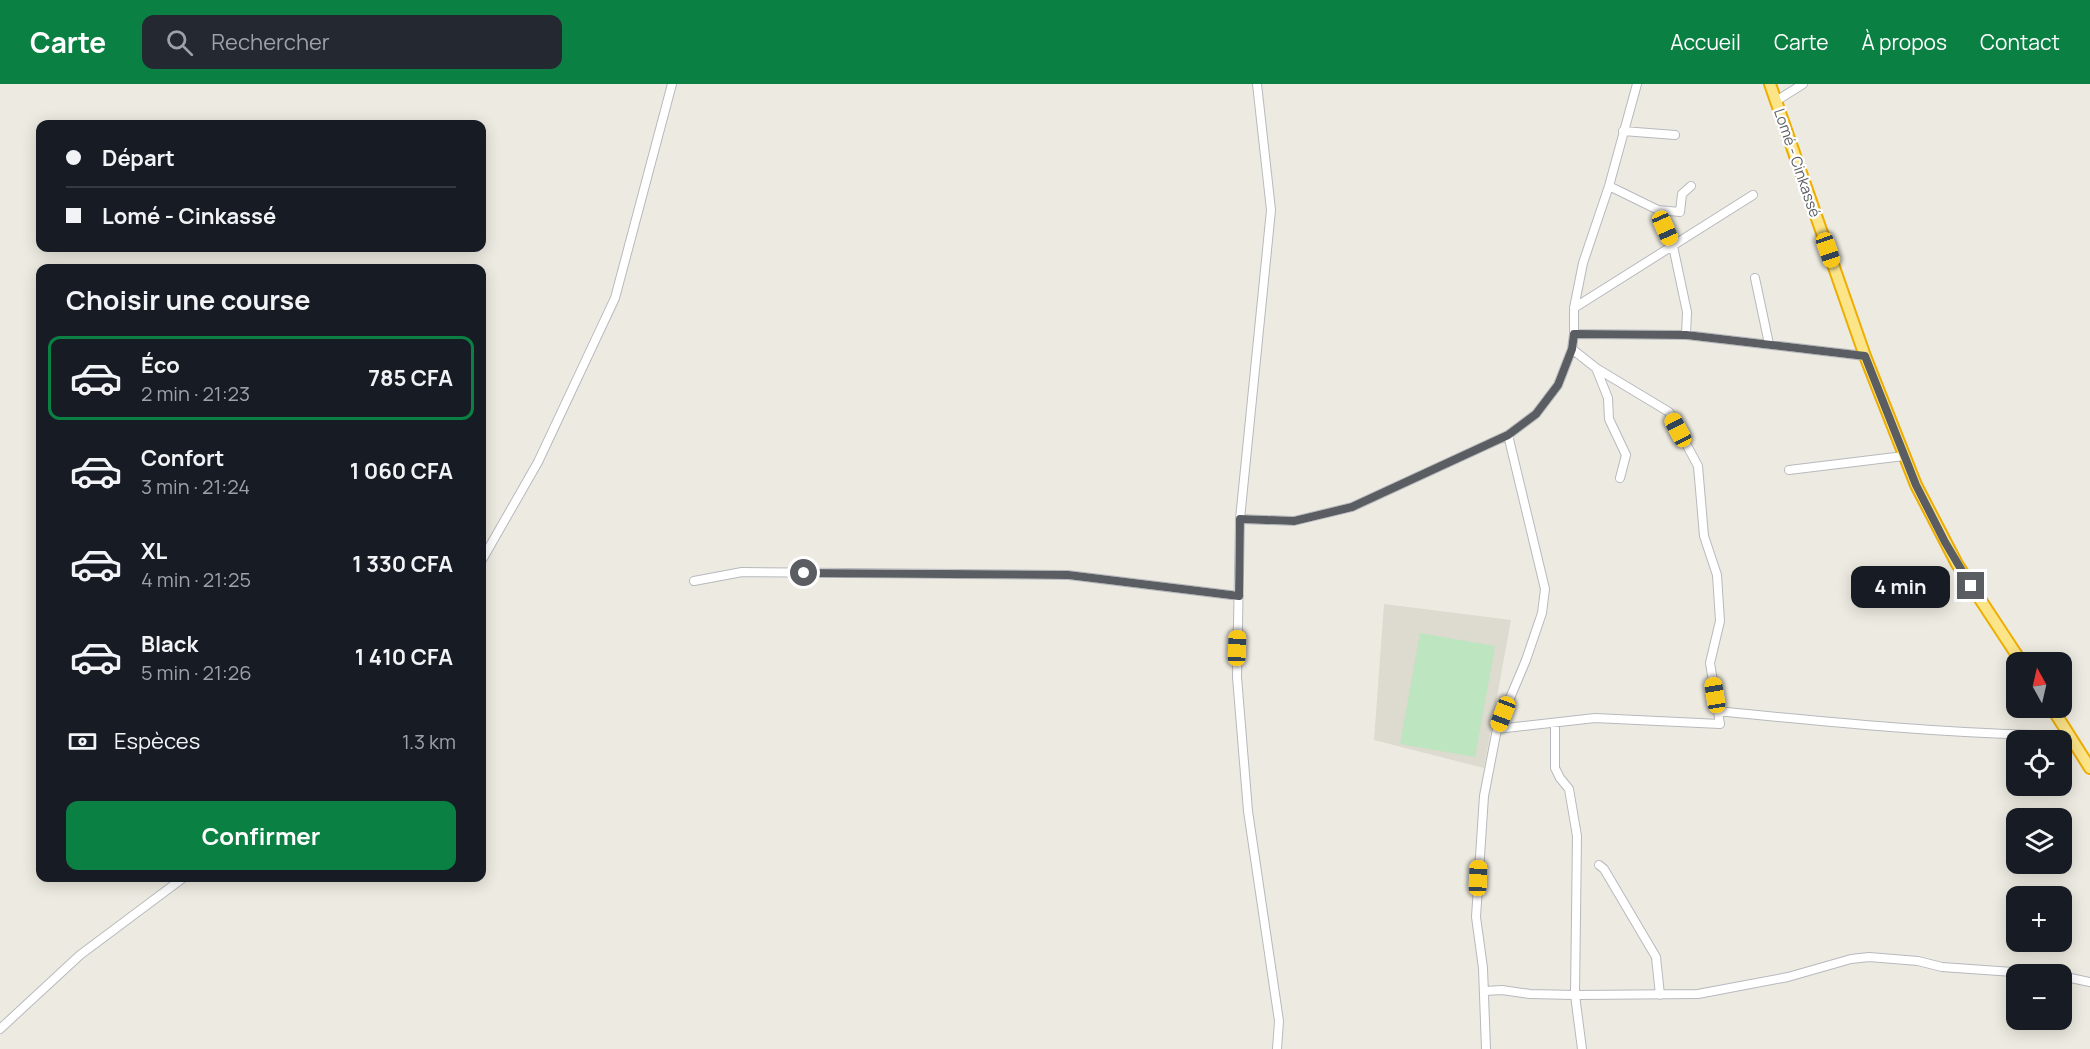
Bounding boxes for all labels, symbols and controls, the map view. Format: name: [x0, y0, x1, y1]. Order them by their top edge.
search box: [142, 15, 562, 69]
text: Carte: [30, 23, 106, 61]
icon: search: [163, 26, 196, 59]
text: Rechercher: [211, 27, 330, 57]
text: Accueil: [1670, 28, 1741, 56]
text: Carte: [1774, 28, 1828, 56]
text: À propos: [1861, 28, 1947, 56]
text: Contact: [1980, 28, 2060, 56]
street label: Lomé - Cinkassé: [1769, 106, 1826, 220]
text: Départ: [102, 143, 175, 173]
text: Lomé - Cinkassé: [102, 201, 276, 231]
car: [1649, 208, 1681, 248]
car: [1814, 230, 1842, 270]
text: Choisir une course: [66, 281, 310, 318]
text: Éco: [141, 350, 180, 380]
icon: car: [69, 351, 123, 405]
text: 785 CFA: [368, 363, 453, 393]
text: 2 min · 21:23: [141, 380, 250, 407]
car: [1662, 410, 1694, 450]
text: Confort: [141, 443, 224, 473]
icon: car: [69, 444, 123, 498]
text: 1 060 CFA: [350, 456, 453, 486]
text: 3 min · 21:24: [141, 473, 250, 500]
text: XL: [141, 536, 167, 566]
icon: car: [69, 537, 123, 591]
text: 1 330 CFA: [352, 549, 453, 579]
route start: [790, 559, 817, 586]
callout: 4 min: [1851, 565, 1950, 607]
text: 4 min · 21:25: [141, 566, 251, 593]
route end: [1957, 572, 1984, 599]
text: 4 min: [1874, 573, 1927, 600]
text: Black: [141, 629, 198, 659]
icon: car: [69, 630, 123, 684]
car: [1227, 630, 1247, 666]
text: 1 410 CFA: [355, 642, 453, 672]
north arrow: [2006, 652, 2072, 718]
map controls: [2006, 652, 2072, 1030]
text: 5 min · 21:26: [141, 659, 252, 686]
car: [1703, 676, 1727, 714]
car: [1488, 694, 1518, 734]
icon: cash: [66, 725, 99, 758]
text: Espèces: [114, 726, 200, 756]
text: 1.3 km: [402, 728, 456, 755]
button: locate: [2006, 730, 2072, 796]
button: Confirmer: [66, 801, 456, 870]
button: layers: [2006, 808, 2072, 874]
car: [1468, 860, 1488, 896]
button: +: [2006, 886, 2072, 952]
button: −: [2006, 964, 2072, 1030]

